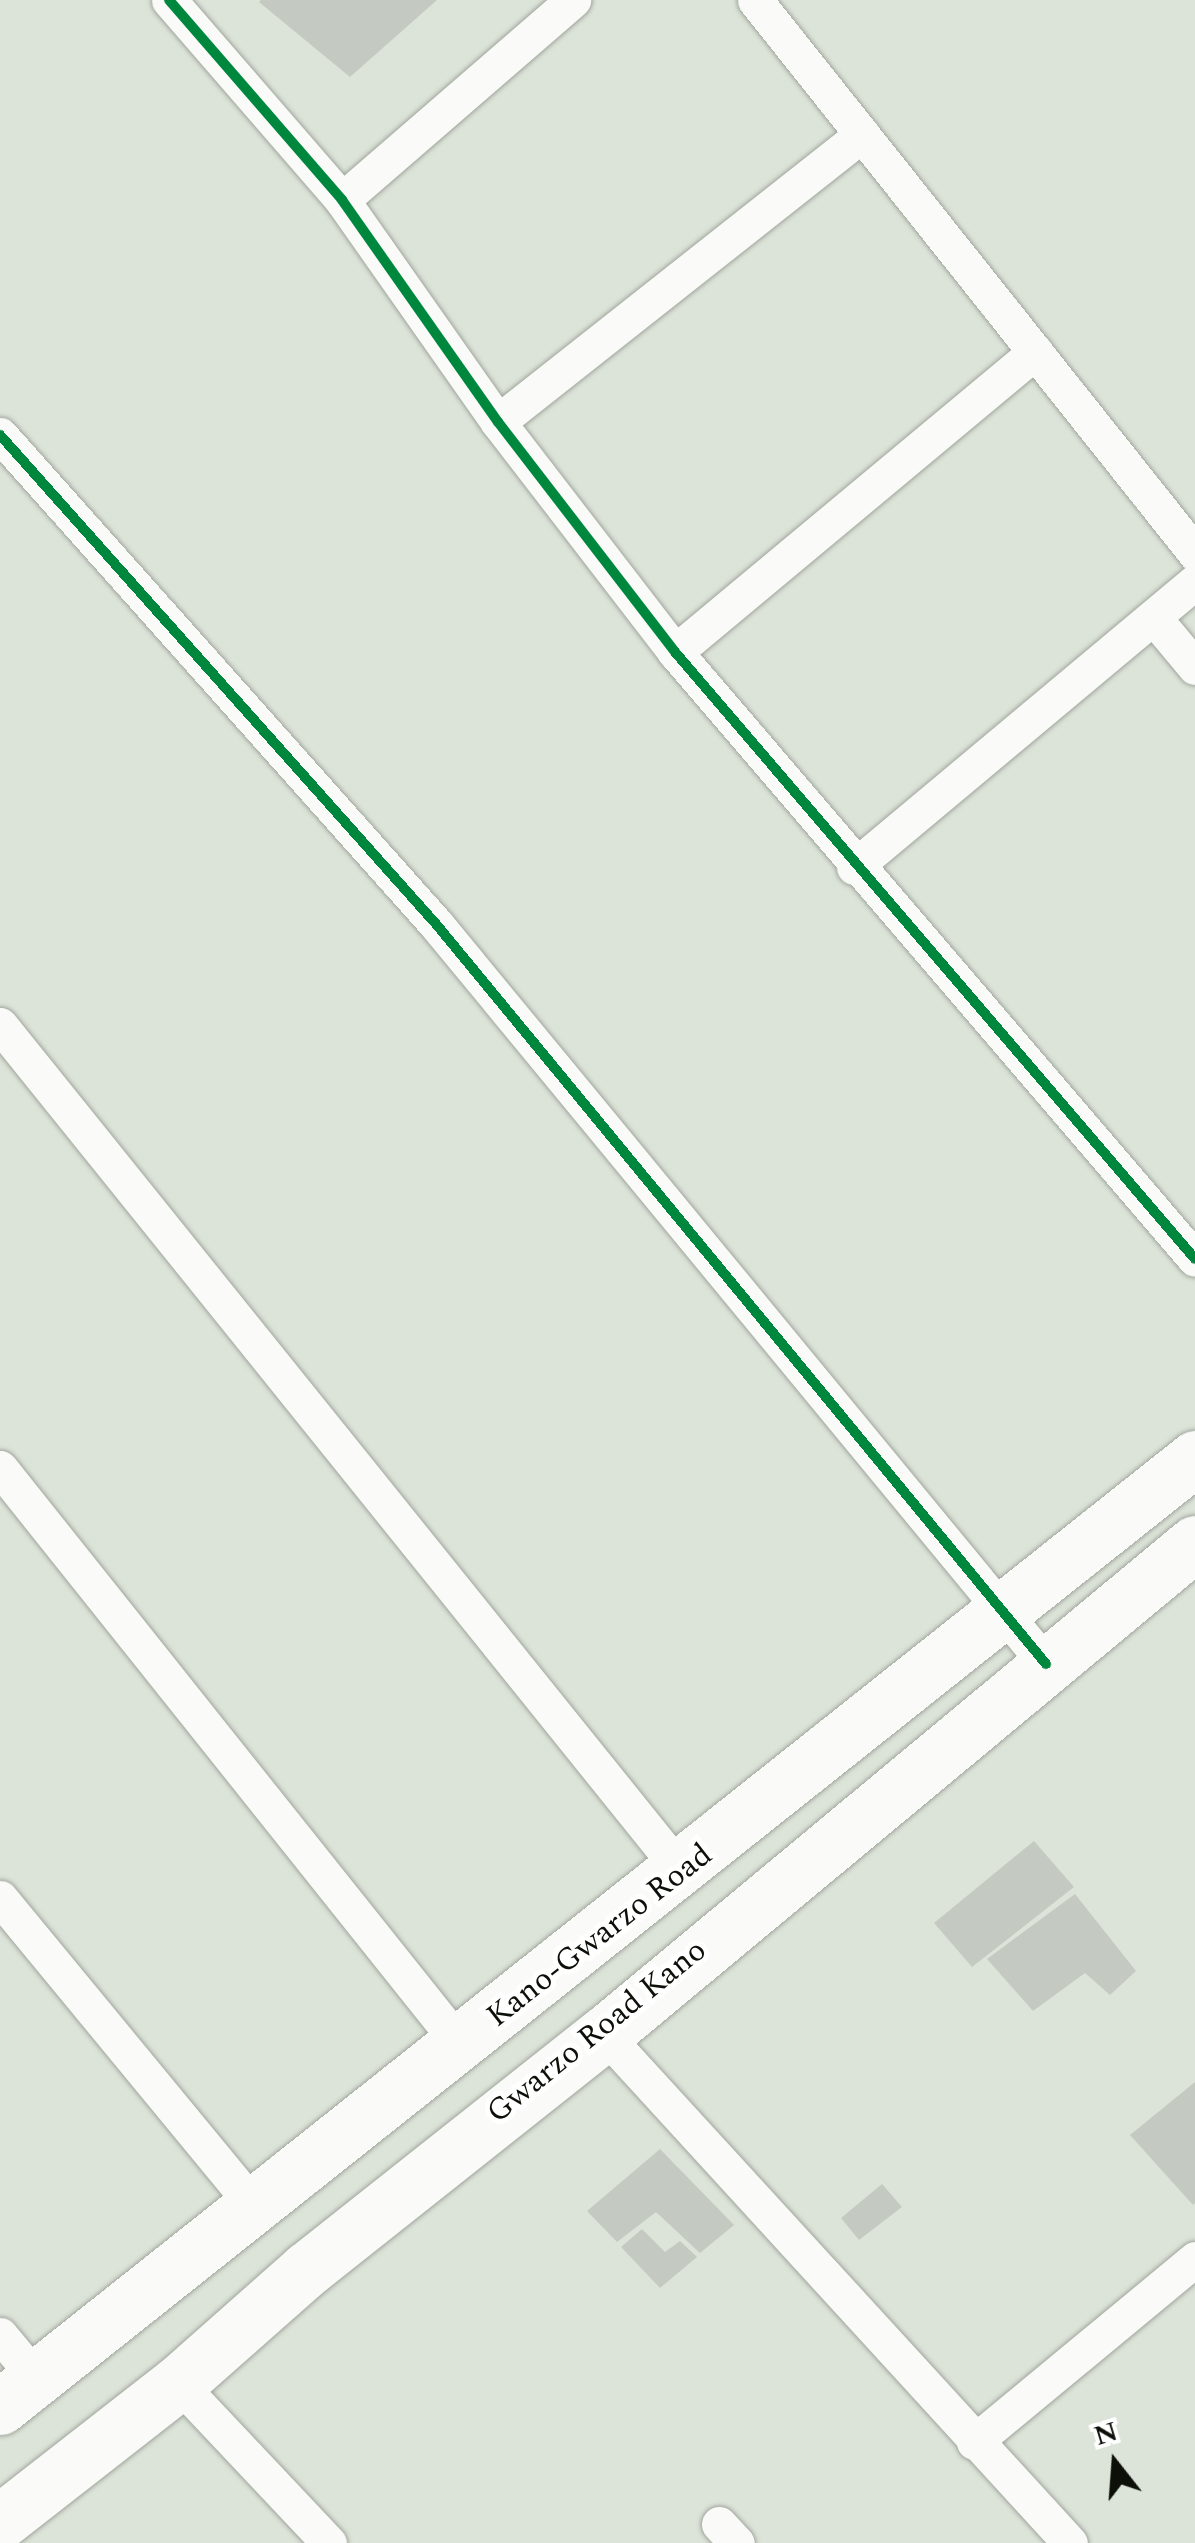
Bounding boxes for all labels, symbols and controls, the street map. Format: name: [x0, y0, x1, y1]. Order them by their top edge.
street label: Kano-Gwarzo Road: [480, 1836, 720, 2036]
street label: Gwarzo Road Kano: [479, 1932, 715, 2132]
text: N: [1089, 2410, 1123, 2458]
north arrow: [1065, 2413, 1165, 2513]

